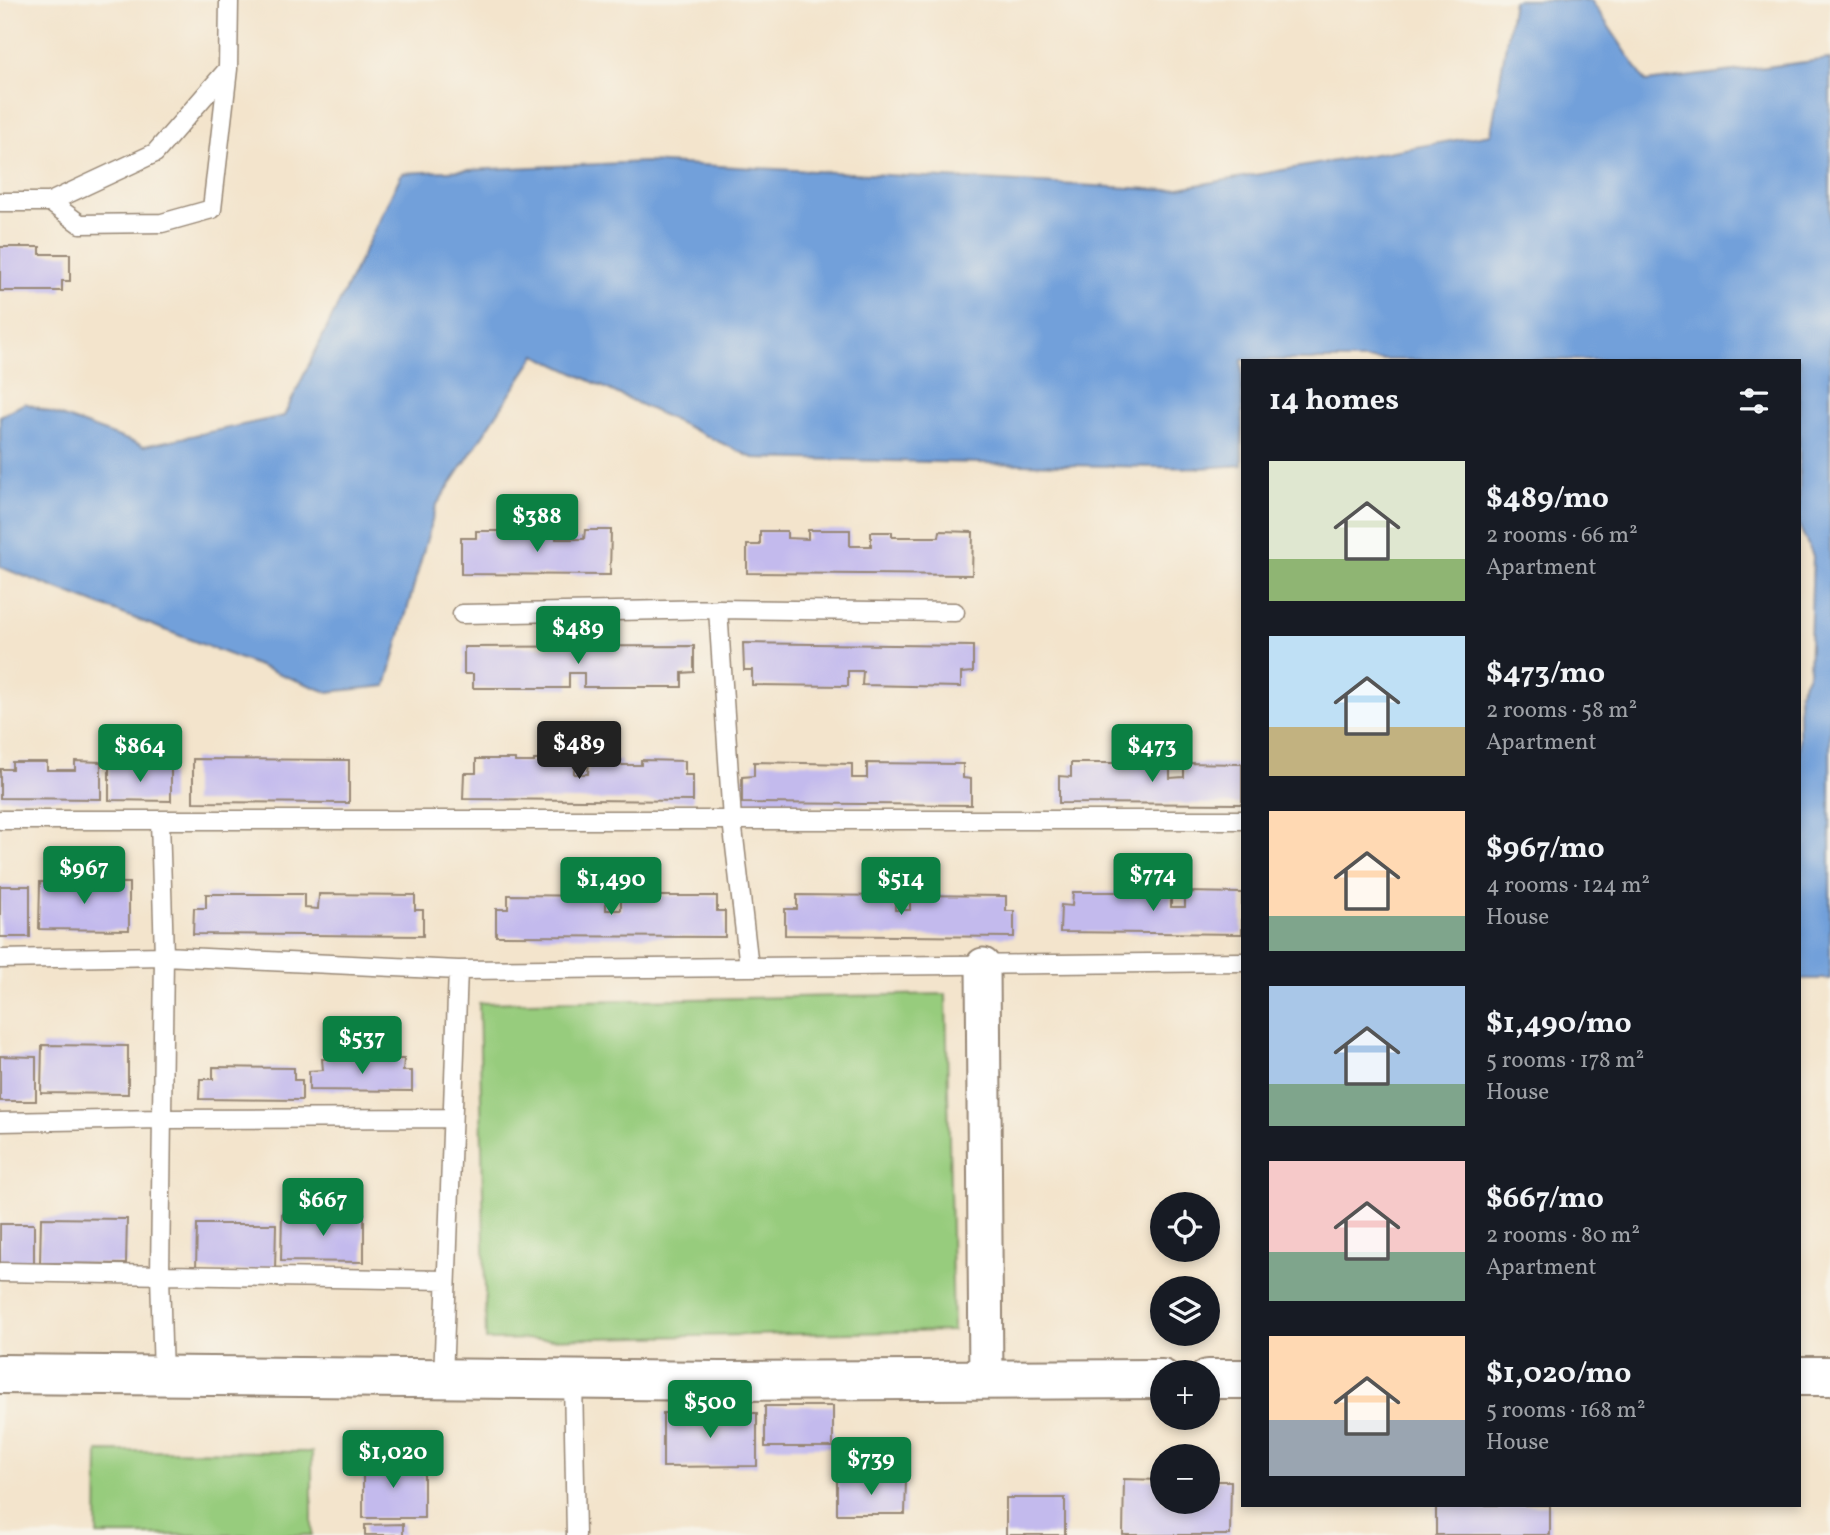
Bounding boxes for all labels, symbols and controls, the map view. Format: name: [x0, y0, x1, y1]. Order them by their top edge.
text: 14 homes: [1269, 380, 1399, 422]
icon: filters: [1735, 382, 1773, 420]
text: $489/mo: [1486, 478, 1609, 520]
icon: home: [1325, 489, 1409, 573]
pin: $388: [496, 494, 578, 554]
text: $388: [512, 501, 562, 533]
text: 2 rooms · 66 m²: [1486, 520, 1638, 552]
text: Apartment: [1486, 552, 1597, 584]
pin: $489: [537, 606, 619, 666]
text: $489: [552, 613, 604, 645]
text: $473/mo: [1486, 653, 1605, 695]
icon: home: [1325, 664, 1409, 748]
text: 2 rooms · 58 m²: [1486, 695, 1637, 727]
pin: $489: [538, 722, 620, 781]
pin: $864: [99, 724, 181, 784]
pin: $473: [1111, 724, 1193, 784]
text: Apartment: [1486, 727, 1597, 759]
text: $489: [553, 728, 605, 760]
text: $864: [114, 731, 166, 763]
text: $473: [1128, 731, 1176, 763]
text: $967/mo: [1486, 828, 1605, 870]
icon: home: [1325, 839, 1409, 923]
pin: $967: [43, 846, 125, 906]
text: $967: [59, 853, 109, 885]
pin: $774: [1112, 853, 1194, 913]
pin: $1,490: [554, 858, 668, 917]
pin: $514: [860, 858, 942, 917]
text: $774: [1130, 860, 1176, 892]
text: $1,490: [576, 864, 646, 896]
text: $514: [877, 864, 925, 896]
text: 4 rooms · 124 m²: [1486, 870, 1650, 902]
text: House: [1486, 902, 1549, 934]
text: $1,490/mo: [1486, 1003, 1632, 1045]
icon: home: [1325, 1014, 1409, 1098]
pin: $537: [321, 1016, 403, 1076]
text: $537: [339, 1023, 385, 1055]
text: 5 rooms · 178 m²: [1486, 1045, 1644, 1077]
text: House: [1486, 1077, 1549, 1109]
pin: $667: [282, 1178, 364, 1238]
text: $667/mo: [1486, 1178, 1604, 1220]
text: $667: [298, 1185, 348, 1217]
icon: home: [1325, 1189, 1409, 1273]
map controls: [1150, 1192, 1220, 1514]
button: locate: [1150, 1192, 1220, 1262]
text: 2 rooms · 80 m²: [1486, 1220, 1640, 1252]
text: Apartment: [1486, 1252, 1597, 1284]
button: layers: [1150, 1276, 1220, 1346]
text: $1,020/mo: [1486, 1353, 1631, 1395]
button: +: [1150, 1360, 1220, 1430]
icon: home: [1325, 1364, 1409, 1448]
pin: $500: [669, 1380, 751, 1440]
text: $500: [684, 1387, 736, 1419]
text: 5 rooms · 168 m²: [1486, 1395, 1645, 1427]
text: House: [1486, 1427, 1549, 1459]
pin: $1,020: [336, 1430, 450, 1490]
text: $1,020: [359, 1437, 427, 1469]
pin: $739: [830, 1438, 912, 1497]
text: $739: [847, 1444, 895, 1476]
button: −: [1150, 1444, 1220, 1514]

